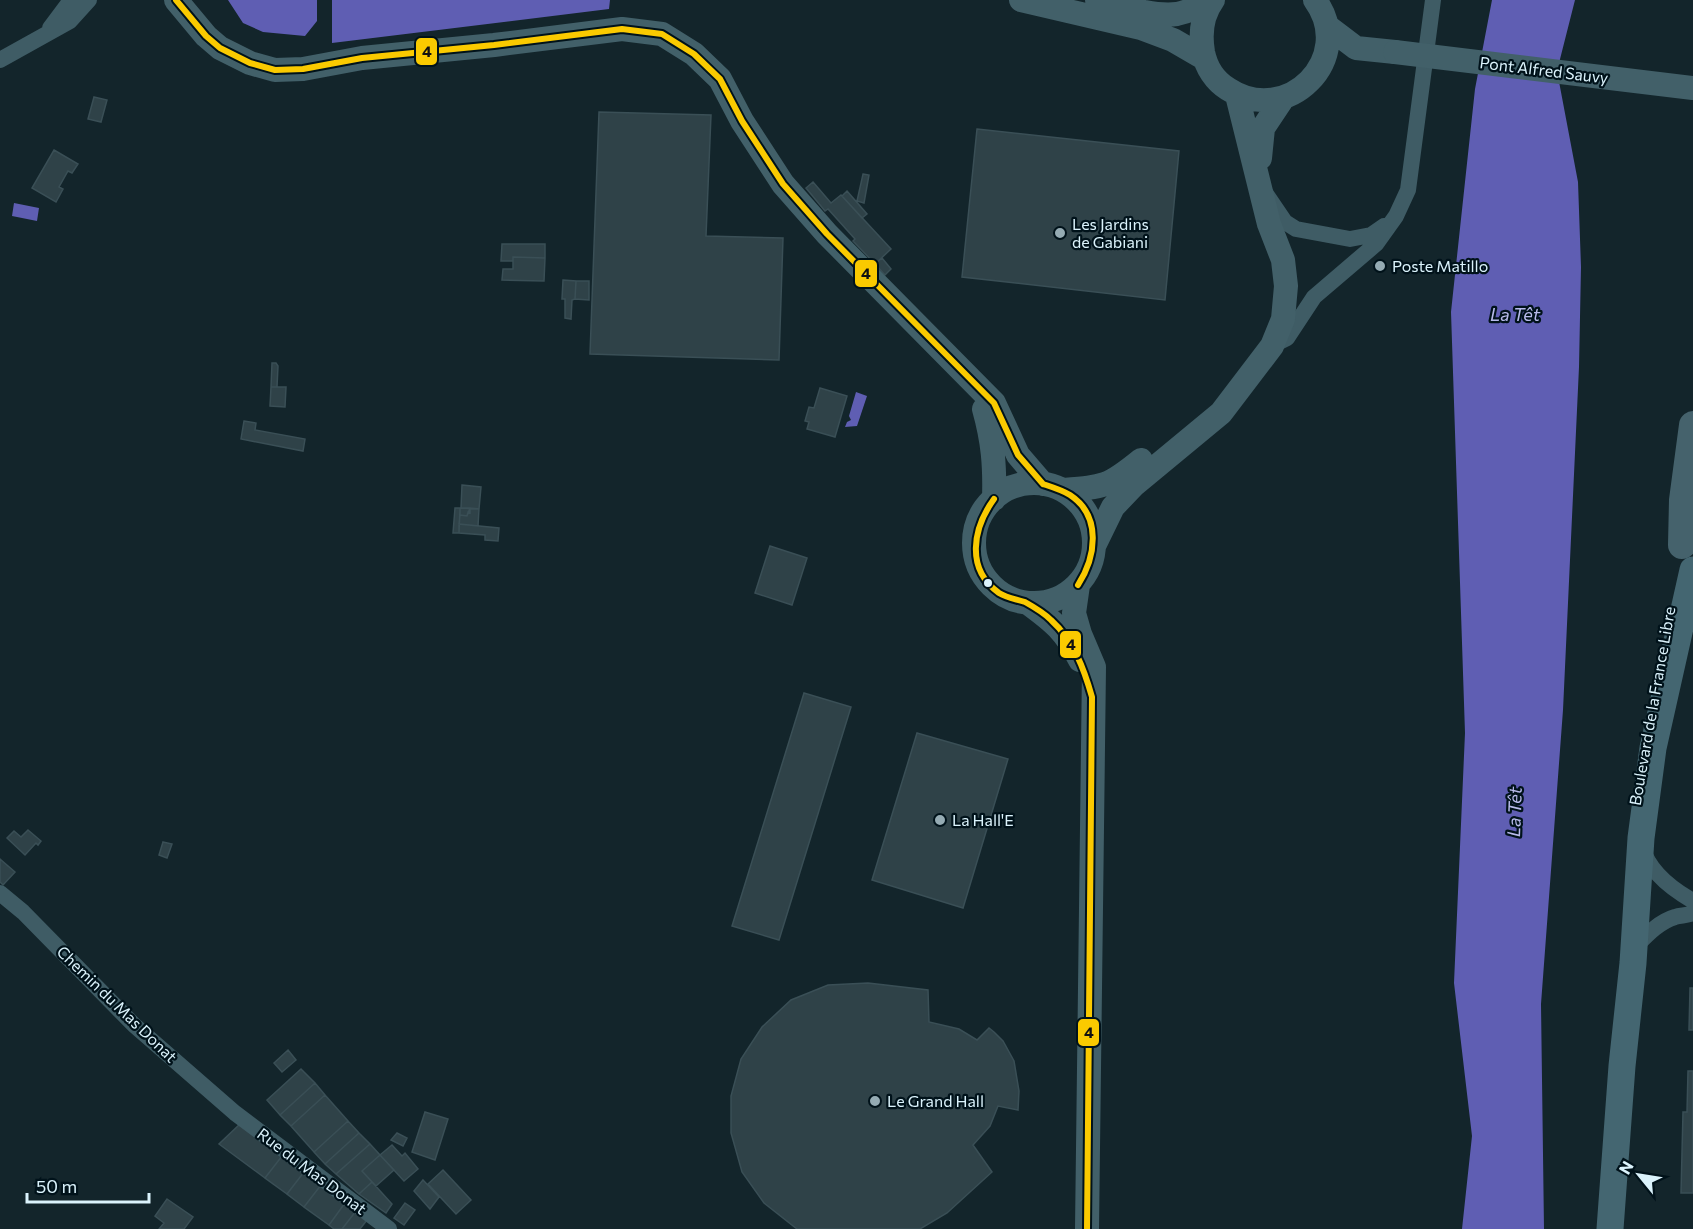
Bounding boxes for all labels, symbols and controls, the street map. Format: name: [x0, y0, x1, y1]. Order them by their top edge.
line badge: 4: [415, 37, 438, 66]
text: 4: [422, 41, 432, 60]
street label: Pont Alfred Sauvy: [1479, 52, 1610, 87]
place label: Les Jardins de Gabiani: [1072, 214, 1149, 251]
marker: Les Jardins de Gabiani: [1053, 226, 1067, 240]
place label: Poste Matillo: [1392, 256, 1488, 275]
line badge: 4: [854, 259, 878, 288]
marker: Poste Matillo: [1373, 259, 1387, 273]
text: 4: [861, 263, 871, 282]
water label: La Têt: [1490, 303, 1541, 325]
unlabelled marker: [982, 577, 994, 589]
street label: Boulevard de la France Libre: [1625, 605, 1678, 807]
line badge: 4: [1059, 630, 1082, 659]
text: 4: [1066, 634, 1076, 653]
water label: La Têt: [1502, 786, 1526, 837]
place label: La Hall'E: [952, 810, 1014, 829]
marker: La Hall'E: [933, 813, 947, 827]
street label: Chemin du Mas Donat: [53, 941, 182, 1066]
line badge: 4: [1077, 1018, 1100, 1047]
text: 4: [1084, 1022, 1094, 1041]
place label: Le Grand Hall: [887, 1091, 984, 1110]
marker: Le Grand Hall: [868, 1094, 882, 1108]
street label: Rue du Mas Donat: [254, 1123, 371, 1218]
north arrow: [1609, 1145, 1669, 1205]
text: N: [1614, 1157, 1637, 1177]
scale bar: [27, 1166, 148, 1204]
text: 50 m: [36, 1175, 77, 1197]

